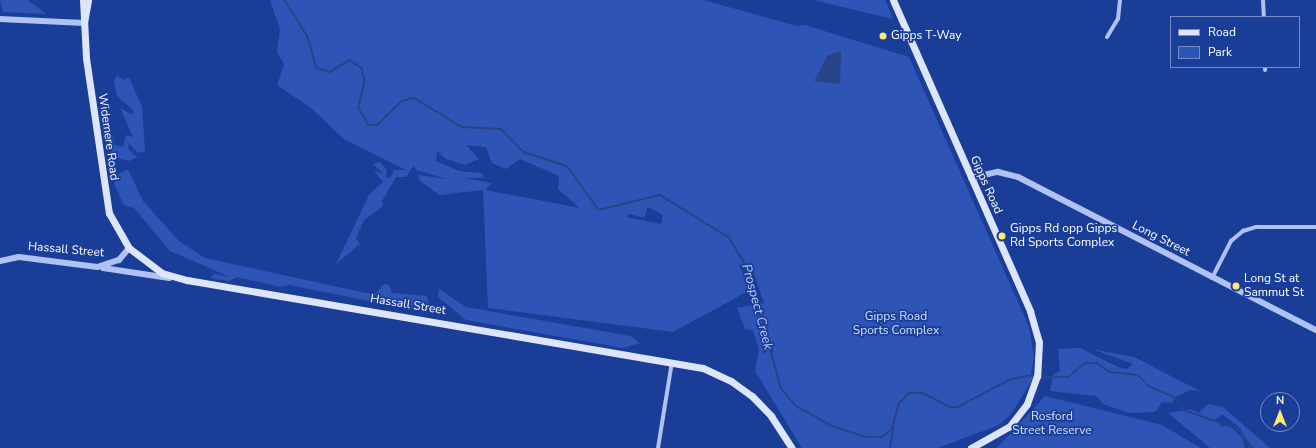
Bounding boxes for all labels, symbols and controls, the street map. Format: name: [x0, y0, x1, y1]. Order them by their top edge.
legend: [1170, 16, 1300, 68]
text: Road: [1208, 24, 1236, 40]
place label: Gipps T-Way: [891, 29, 962, 43]
marker: Gipps T-Way: [878, 31, 888, 41]
text: Park: [1208, 44, 1232, 60]
street label: Widemere Road: [95, 93, 121, 181]
street label: Gipps Road: [967, 154, 1005, 216]
street label: Long Street: [1130, 218, 1192, 260]
place label: Gipps Rd opp Gipps Rd Sports Complex: [1010, 222, 1117, 250]
marker: Gipps Rd opp Gipps Rd Sports Complex: [997, 231, 1007, 241]
street label: Hassall Street: [27, 240, 105, 260]
water label: Prospect Creek: [738, 262, 776, 352]
place label: Long St at Sammut St: [1244, 272, 1304, 300]
marker: Long St at Sammut St: [1231, 281, 1241, 291]
street label: Hassall Street: [369, 292, 447, 318]
park label: Gipps Road Sports Complex: [853, 310, 939, 338]
north arrow: [1260, 392, 1300, 432]
text: N: [1276, 393, 1284, 408]
park label: Rosford Street Reserve: [1012, 410, 1092, 438]

